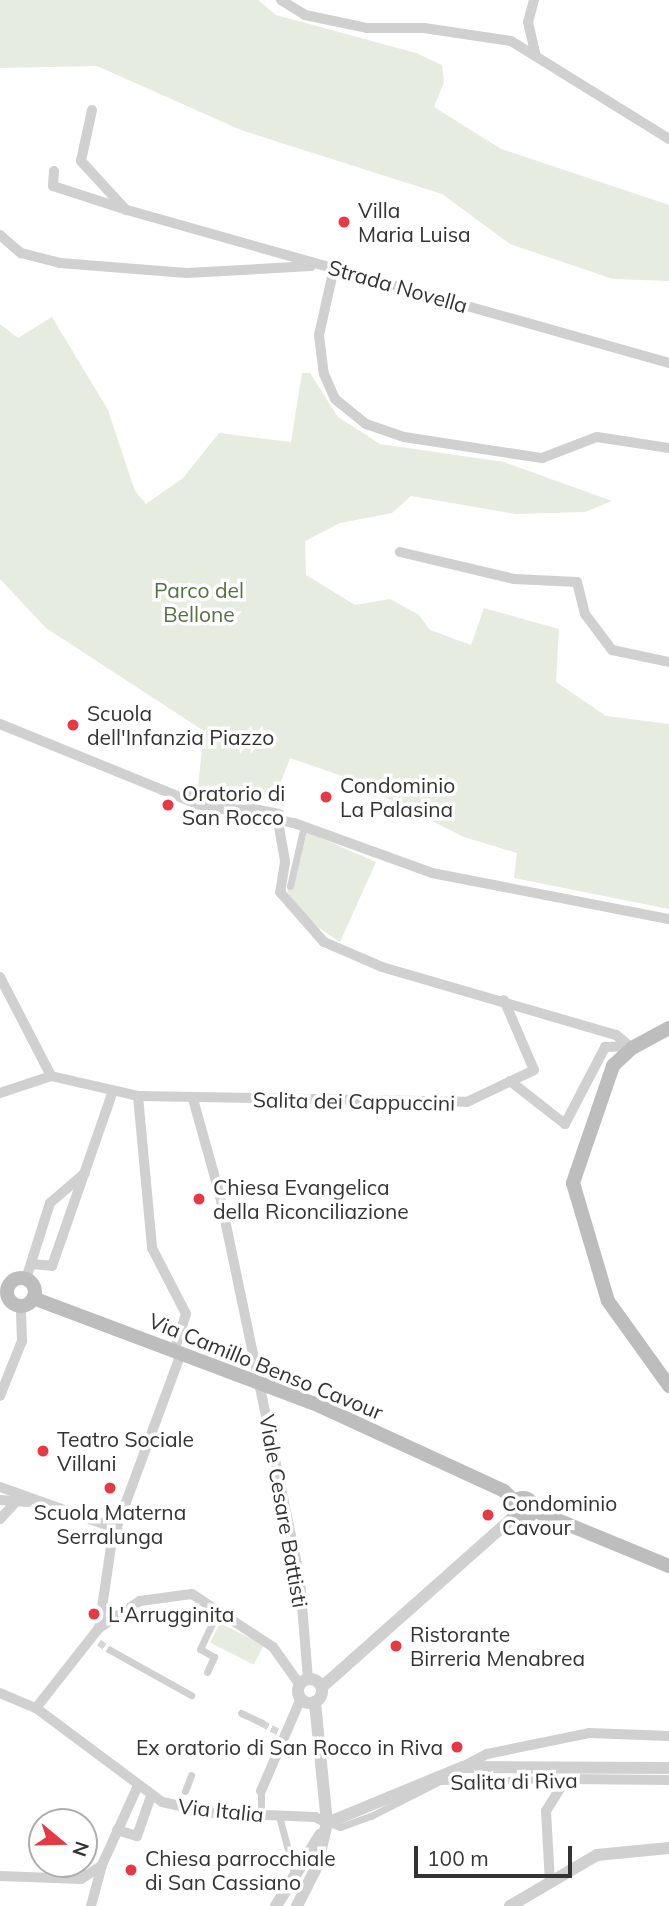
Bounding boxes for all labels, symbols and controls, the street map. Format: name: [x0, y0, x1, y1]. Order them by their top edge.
place label: Villa Maria Luisa: [358, 197, 471, 247]
marker: Villa Maria Luisa: [336, 214, 352, 230]
street label: Strada Novella: [325, 254, 471, 318]
park label: Parco del Bellone: [154, 577, 244, 627]
place label: Scuola dell'Infanzia Piazzo: [87, 700, 274, 750]
marker: Scuola dell'Infanzia Piazzo: [65, 717, 81, 733]
place label: Condominio La Palasina: [340, 772, 455, 822]
place label: Oratorio di San Rocco: [182, 780, 285, 830]
marker: Condominio La Palasina: [318, 789, 334, 805]
marker: Oratorio di San Rocco: [160, 797, 176, 813]
street label: Salita dei Cappuccini: [253, 1087, 455, 1115]
place label: Chiesa Evangelica della Riconciliazione: [213, 1174, 409, 1224]
marker: Chiesa Evangelica della Riconciliazione: [191, 1191, 207, 1207]
street label: Via Camillo Benso Cavour: [145, 1307, 387, 1425]
street label: Viale Cesare Battisti: [255, 1413, 313, 1609]
place label: Teatro Sociale Villani: [57, 1426, 194, 1476]
marker: Teatro Sociale Villani: [35, 1443, 51, 1459]
marker: Scuola Materna Serralunga: [102, 1480, 118, 1496]
place label: Condominio Cavour: [502, 1490, 617, 1540]
place label: Scuola Materna Serralunga: [34, 1499, 186, 1549]
marker: Condominio Cavour: [480, 1507, 496, 1523]
place label: L'Arrugginita: [108, 1601, 234, 1627]
marker: L'Arrugginita: [86, 1606, 102, 1622]
place label: Ristorante Birreria Menabrea: [410, 1621, 585, 1671]
marker: Ristorante Birreria Menabrea: [388, 1638, 404, 1654]
place label: Ex oratorio di San Rocco in Riva: [136, 1734, 443, 1760]
marker: Ex oratorio di San Rocco in Riva: [449, 1739, 465, 1755]
street label: Salita di Riva: [450, 1767, 578, 1795]
street label: Via Italia: [177, 1793, 265, 1827]
north arrow: [28, 1808, 98, 1878]
scale bar: [417, 1832, 574, 1876]
text: N: [67, 1838, 95, 1860]
place label: Chiesa parrocchiale di San Cassiano: [145, 1845, 336, 1895]
text: 100 m: [427, 1845, 489, 1871]
marker: Chiesa parrocchiale di San Cassiano: [123, 1862, 139, 1878]

